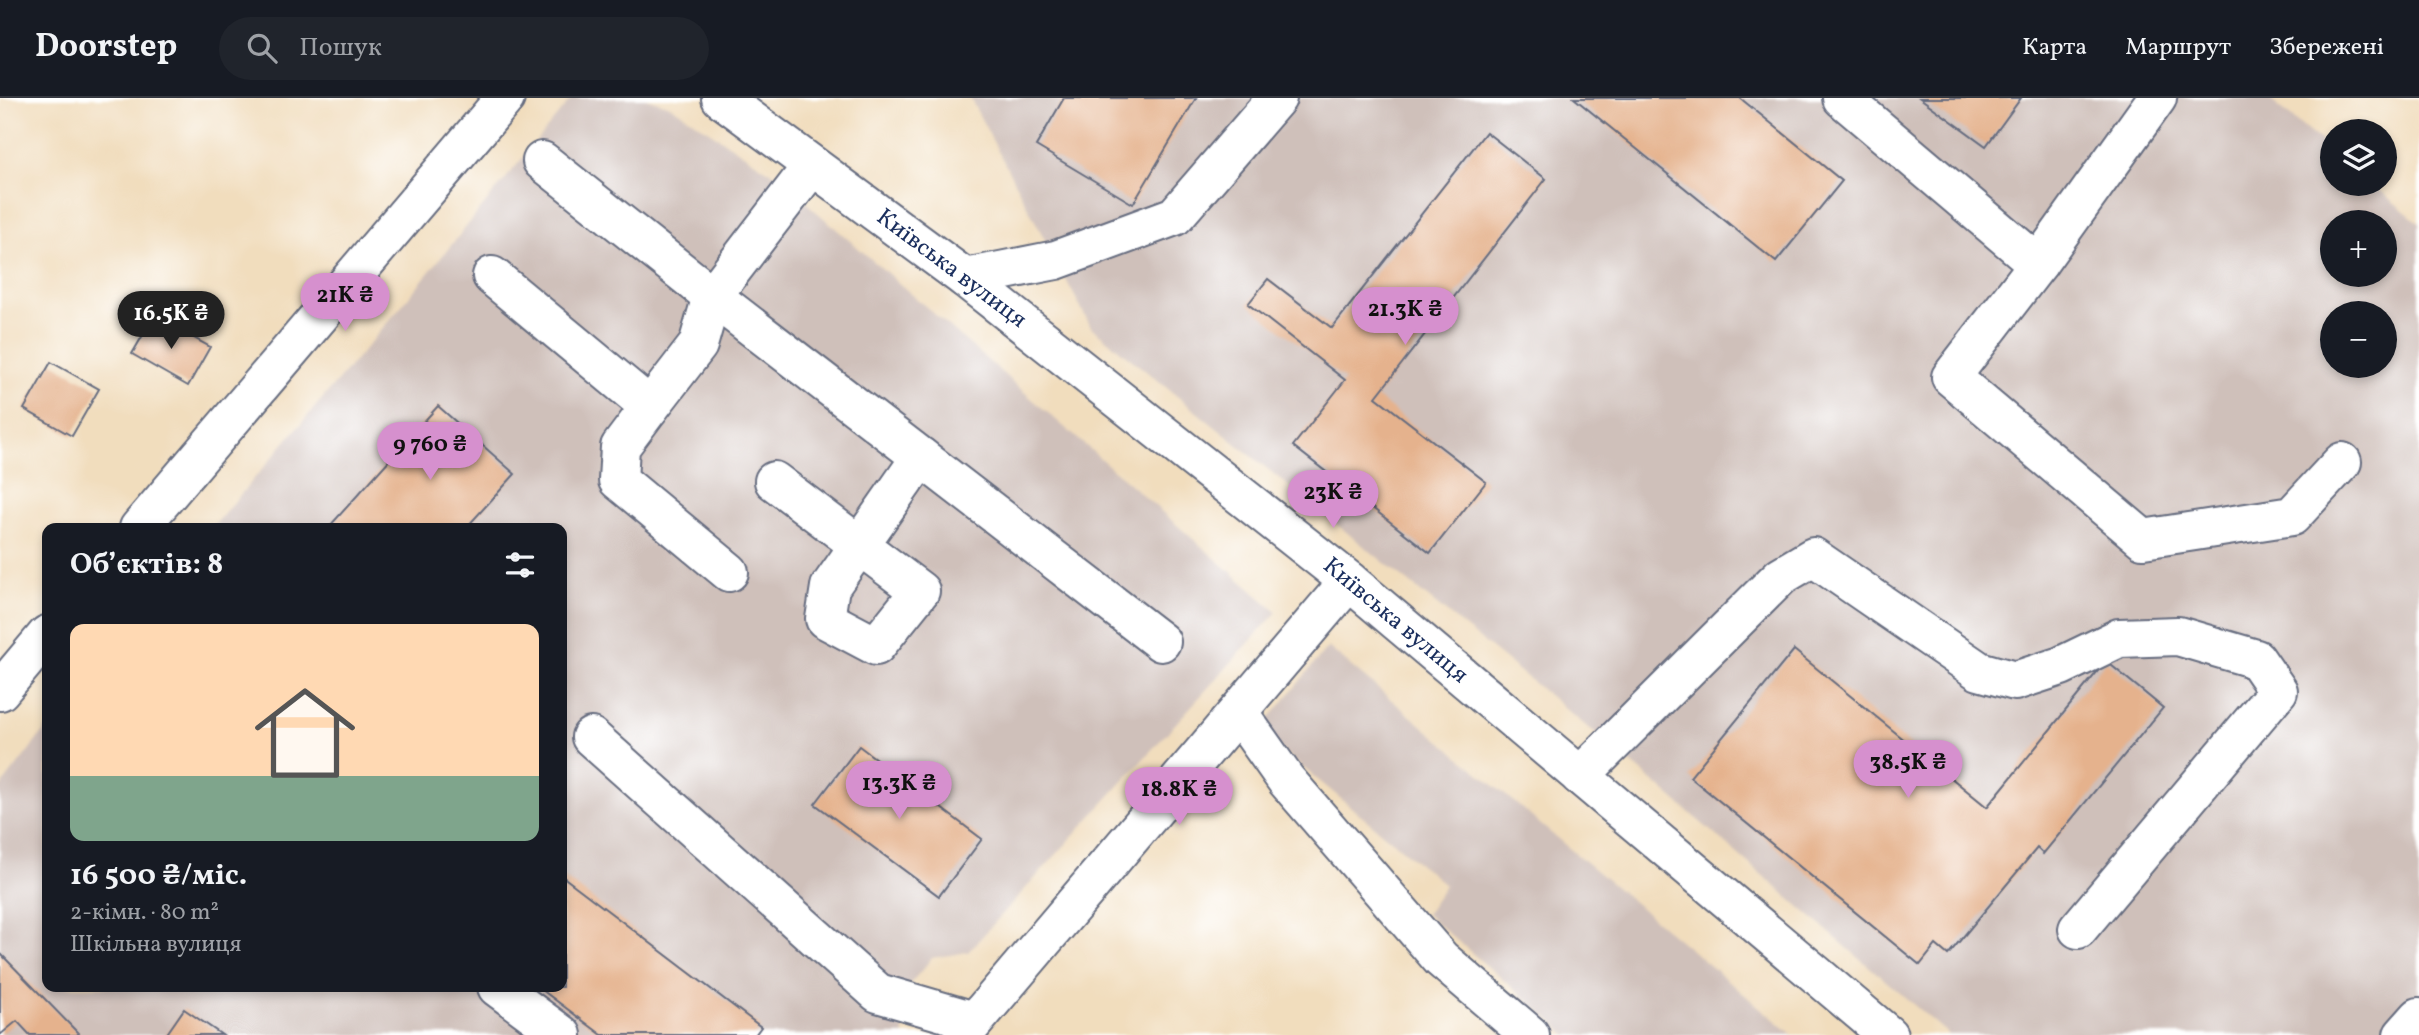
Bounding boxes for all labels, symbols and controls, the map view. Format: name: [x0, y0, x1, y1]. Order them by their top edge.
search box: [219, 17, 709, 80]
text: Doorstep: [35, 25, 177, 71]
icon: search: [243, 29, 281, 67]
text: Пошук: [299, 30, 382, 66]
text: Карта: [2022, 31, 2087, 65]
text: Маршрут: [2125, 31, 2231, 65]
text: Збережені: [2269, 31, 2384, 65]
map controls: [2320, 119, 2397, 378]
button: layers: [2320, 119, 2397, 196]
street label: Київська вулиця: [869, 201, 1033, 337]
button: +: [2320, 210, 2397, 287]
pin: 21K ₴: [296, 274, 394, 333]
text: 21K ₴: [317, 280, 373, 312]
pin: 21.3K ₴: [1340, 288, 1470, 347]
pin: 16.5K ₴: [106, 292, 236, 351]
text: 21.3K ₴: [1368, 294, 1442, 326]
text: 16.5K ₴: [134, 298, 208, 330]
button: −: [2320, 301, 2397, 378]
pin: 9 760 ₴: [365, 422, 495, 482]
text: 9 760 ₴: [393, 429, 467, 461]
pin: 23K ₴: [1284, 470, 1382, 530]
text: 23K ₴: [1303, 477, 1363, 509]
text: Об’єктів: 8: [70, 544, 223, 586]
icon: filters: [501, 546, 539, 584]
street label: Київська вулиця: [1315, 550, 1475, 692]
icon: home: [242, 670, 368, 796]
pin: 38.5K ₴: [1843, 740, 1973, 800]
text: 38.5K ₴: [1870, 747, 1946, 779]
pin: 13.3K ₴: [834, 762, 964, 821]
text: 13.3K ₴: [862, 768, 936, 800]
pin: 18.8K ₴: [1114, 768, 1244, 827]
text: 18.8K ₴: [1141, 774, 1217, 806]
text: 16 500 ₴/міс.: [70, 855, 247, 897]
text: 2-кімн. · 80 m²: [70, 897, 219, 929]
text: Шкільна вулиця: [70, 929, 242, 961]

